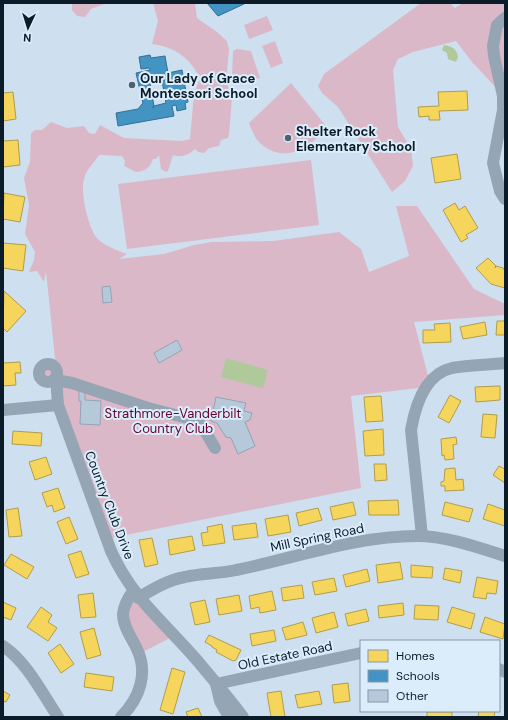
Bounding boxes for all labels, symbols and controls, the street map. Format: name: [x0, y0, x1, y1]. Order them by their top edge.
north arrow: [8, 8, 48, 48]
text: N: [23, 31, 32, 45]
place label: Our Lady of Grace Montessori School: [140, 70, 258, 102]
marker: Our Lady of Grace Montessori School: [127, 80, 137, 90]
place label: Shelter Rock Elementary School: [296, 123, 416, 155]
marker: Shelter Rock Elementary School: [283, 133, 293, 143]
park label: Strathmore-Vanderbilt Country Club: [105, 405, 241, 437]
street label: Country Club Drive: [81, 449, 138, 562]
street label: Mill Spring Road: [269, 519, 366, 556]
street label: Old Estate Road: [236, 637, 334, 674]
legend: [360, 640, 500, 712]
text: Homes: [396, 648, 435, 664]
text: Schools: [396, 668, 440, 684]
text: Other: [396, 688, 429, 704]

